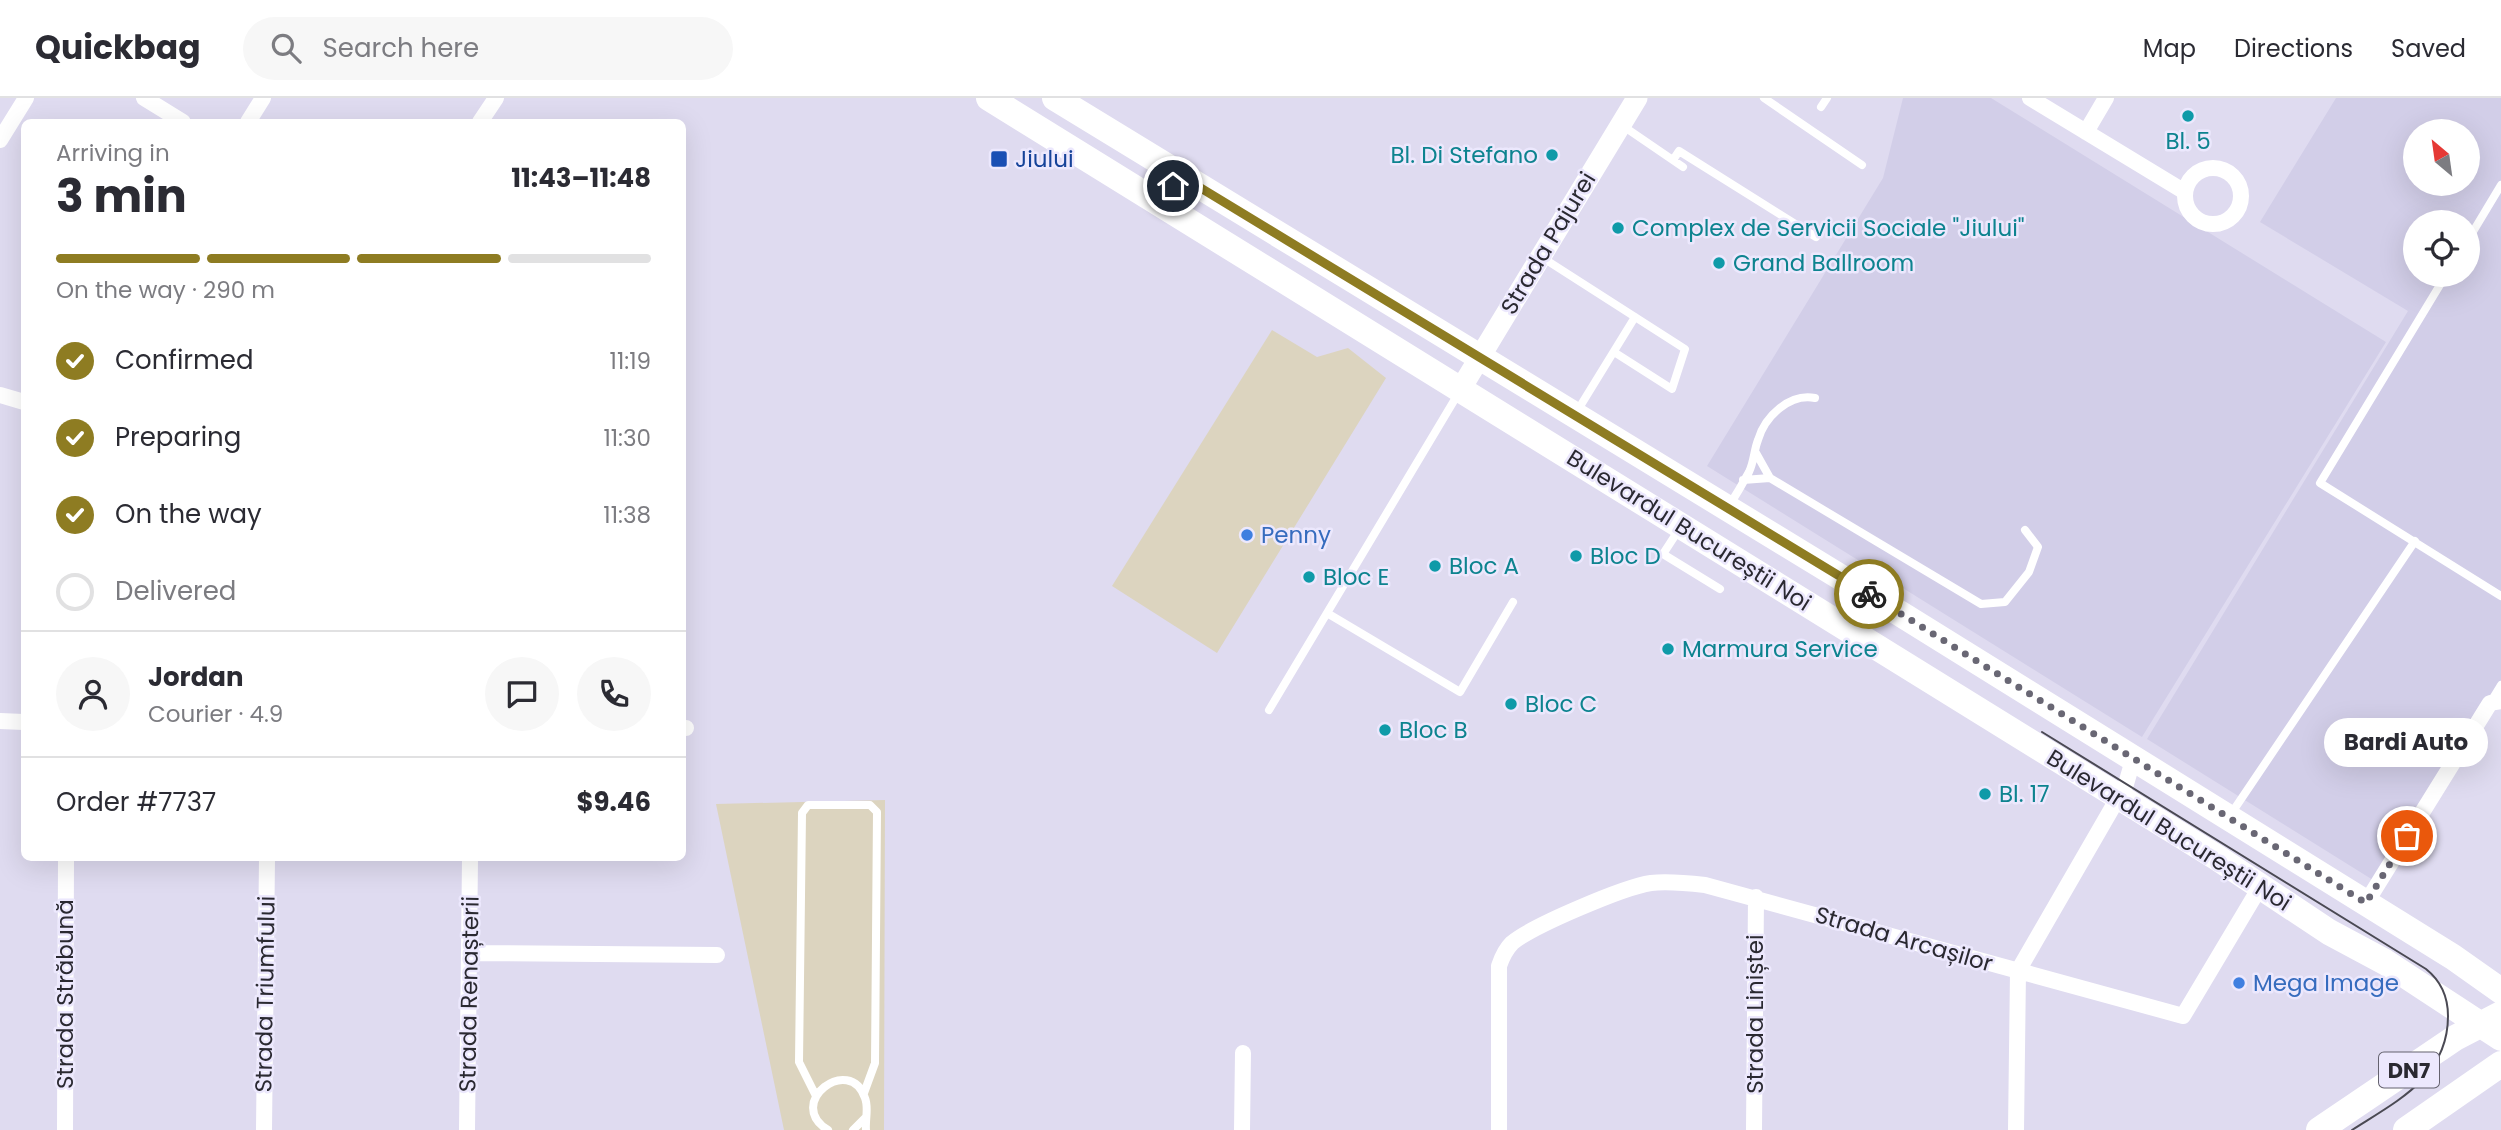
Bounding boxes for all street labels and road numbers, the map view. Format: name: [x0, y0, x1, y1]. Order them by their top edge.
street label: Strada Pajurei: [1493, 166, 1603, 320]
street label: Bulevardul Bucureștii Noi: [1561, 442, 1817, 618]
street label: Bulevardul Bucureștii Noi: [2041, 742, 2297, 918]
street label: Strada Triumfului: [247, 895, 283, 1093]
street label: Strada Renașterii: [451, 896, 487, 1092]
street label: Strada Arcașilor: [1811, 898, 1997, 980]
street label: Strada Străbună: [49, 899, 81, 1089]
street label: Strada Liniștei: [1739, 934, 1771, 1094]
road number: DN7: [2379, 1052, 2439, 1088]

